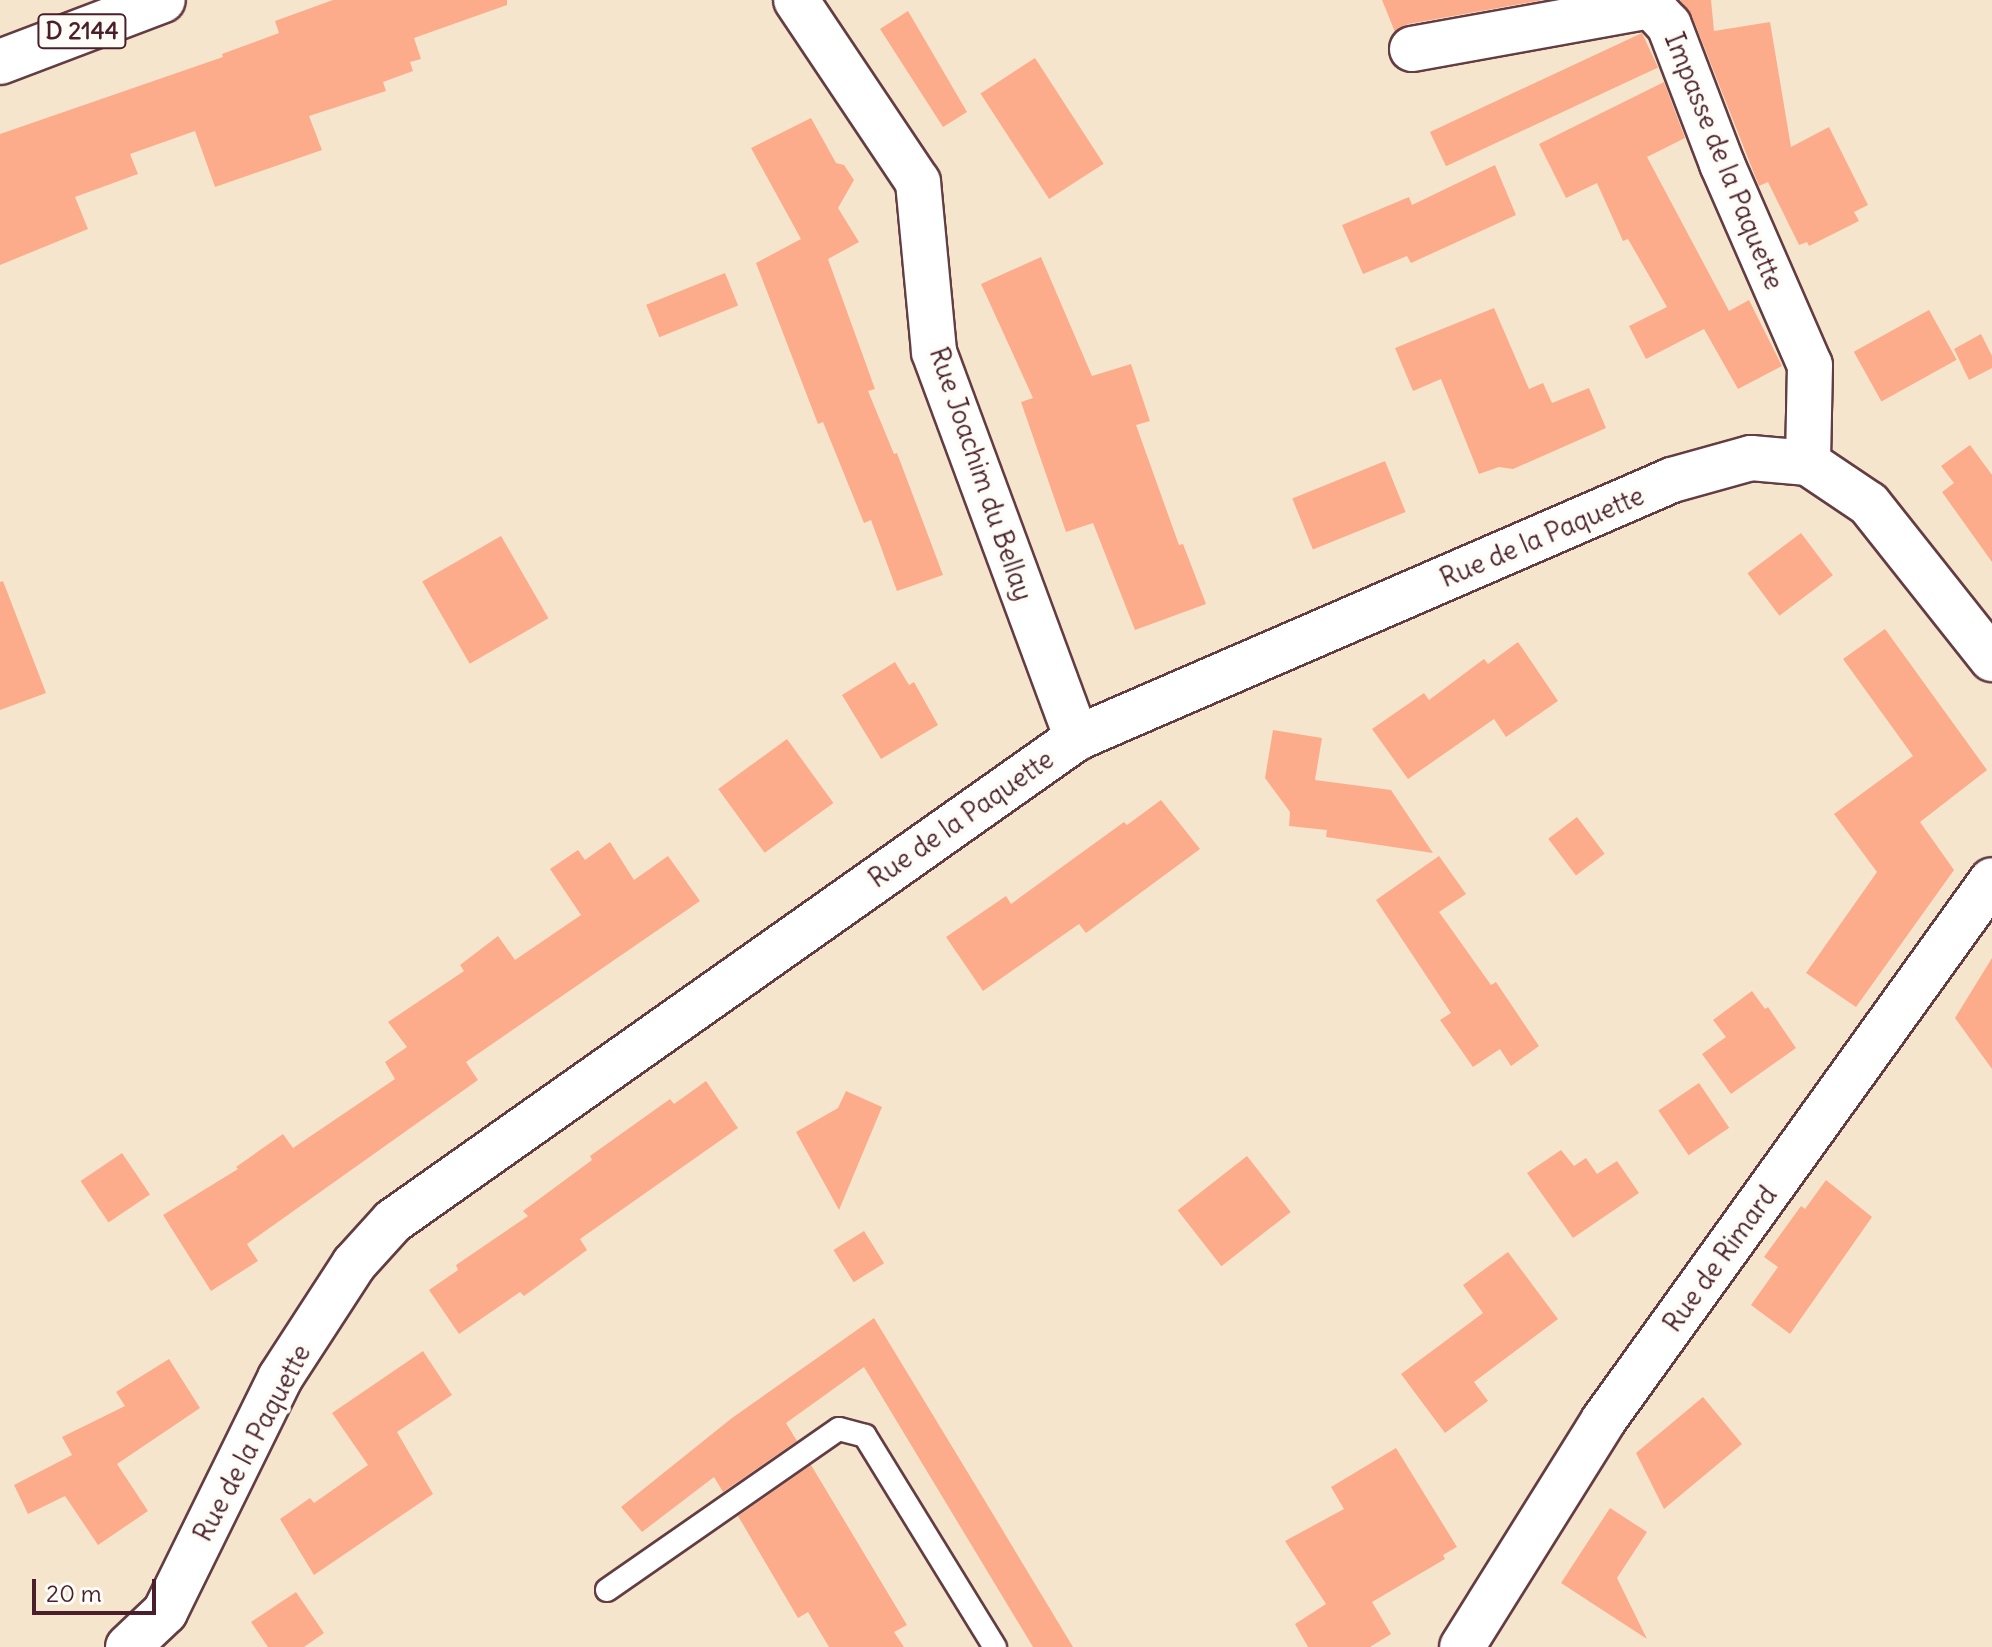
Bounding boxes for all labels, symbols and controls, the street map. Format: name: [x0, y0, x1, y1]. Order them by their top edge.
road number: D 2144: [36, 11, 128, 51]
street label: Impasse de la Paquette: [1658, 28, 1790, 294]
street label: Rue Joachim du Bellay: [923, 343, 1039, 605]
street label: Rue de la Paquette: [1435, 480, 1649, 594]
street label: Rue de la Paquette: [863, 744, 1059, 894]
street label: Rue de Rimard: [1657, 1180, 1783, 1338]
street label: Rue de la Paquette: [187, 1339, 317, 1547]
scale bar: [36, 1563, 160, 1613]
text: 20 m: [46, 1578, 102, 1608]

